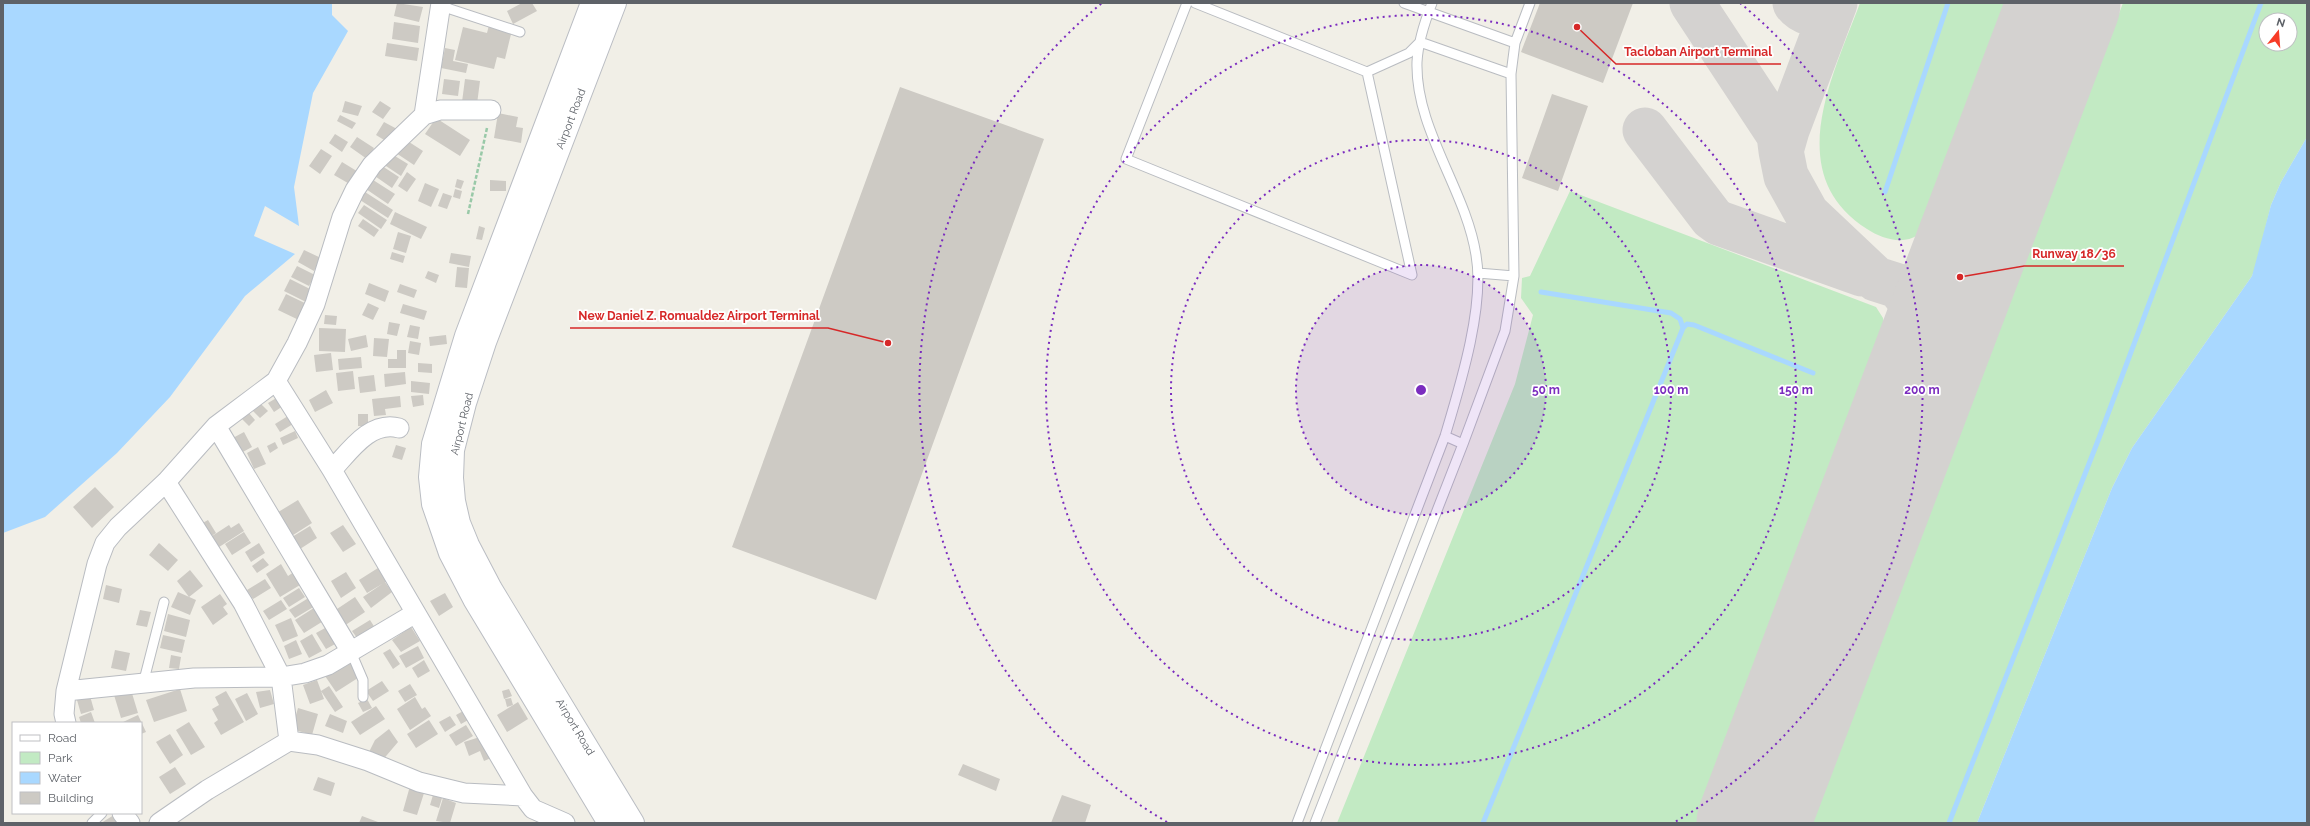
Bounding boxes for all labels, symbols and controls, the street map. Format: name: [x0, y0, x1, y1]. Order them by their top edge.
north arrow: [2258, 12, 2298, 52]
text: N: [2275, 15, 2287, 30]
callout: Tacloban Airport Terminal: [1616, 40, 1781, 64]
text: Tacloban Airport Terminal: [1624, 45, 1772, 59]
street label: Airport Road: [554, 87, 589, 151]
callout: Runway 18/36: [2024, 242, 2124, 266]
text: Runway 18/36: [2032, 247, 2116, 261]
callout: New Daniel Z. Romualdez Airport Terminal: [570, 304, 828, 328]
text: New Daniel Z. Romualdez Airport Terminal: [578, 309, 820, 323]
centre of rings: [1414, 383, 1428, 397]
text: 50 m: [1532, 383, 1560, 397]
text: 100 m: [1654, 383, 1688, 397]
text: 150 m: [1779, 383, 1813, 397]
text: 200 m: [1904, 383, 1940, 397]
street label: Airport Road: [448, 391, 476, 457]
street label: Airport Road: [553, 696, 597, 758]
legend: [12, 722, 142, 814]
text: Road: [48, 731, 77, 745]
text: Park: [48, 751, 73, 765]
text: Water: [48, 771, 82, 785]
text: Building: [48, 791, 94, 805]

